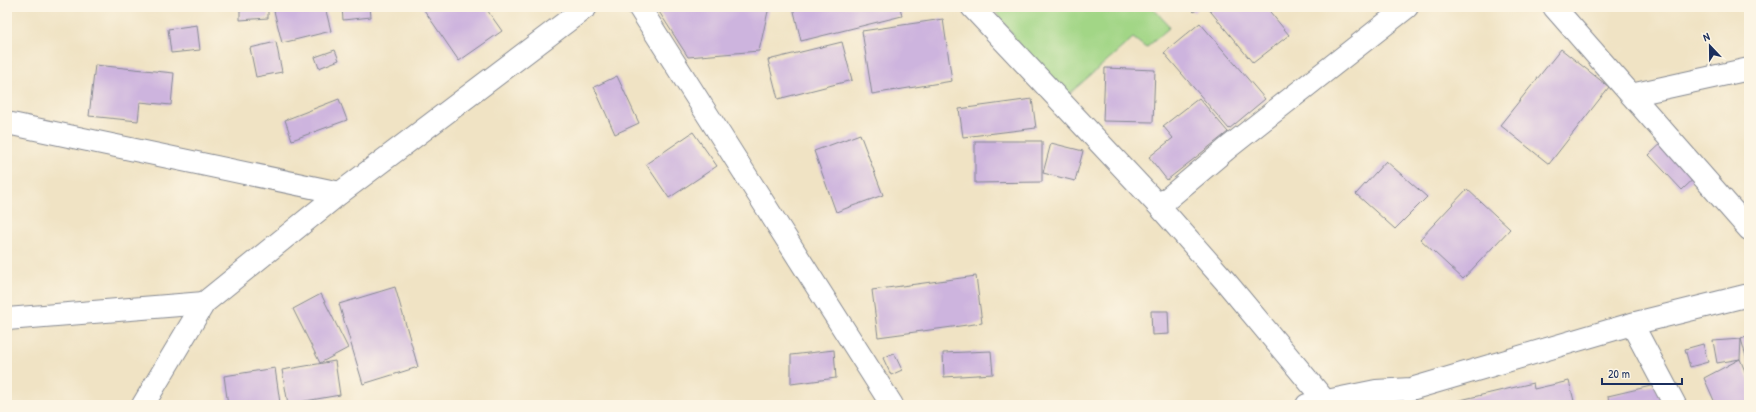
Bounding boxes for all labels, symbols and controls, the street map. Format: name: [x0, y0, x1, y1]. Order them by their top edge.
north arrow: [1690, 26, 1730, 66]
text: N: [1701, 29, 1712, 44]
scale bar: [1602, 360, 1682, 386]
text: 20 m: [1608, 365, 1630, 382]

